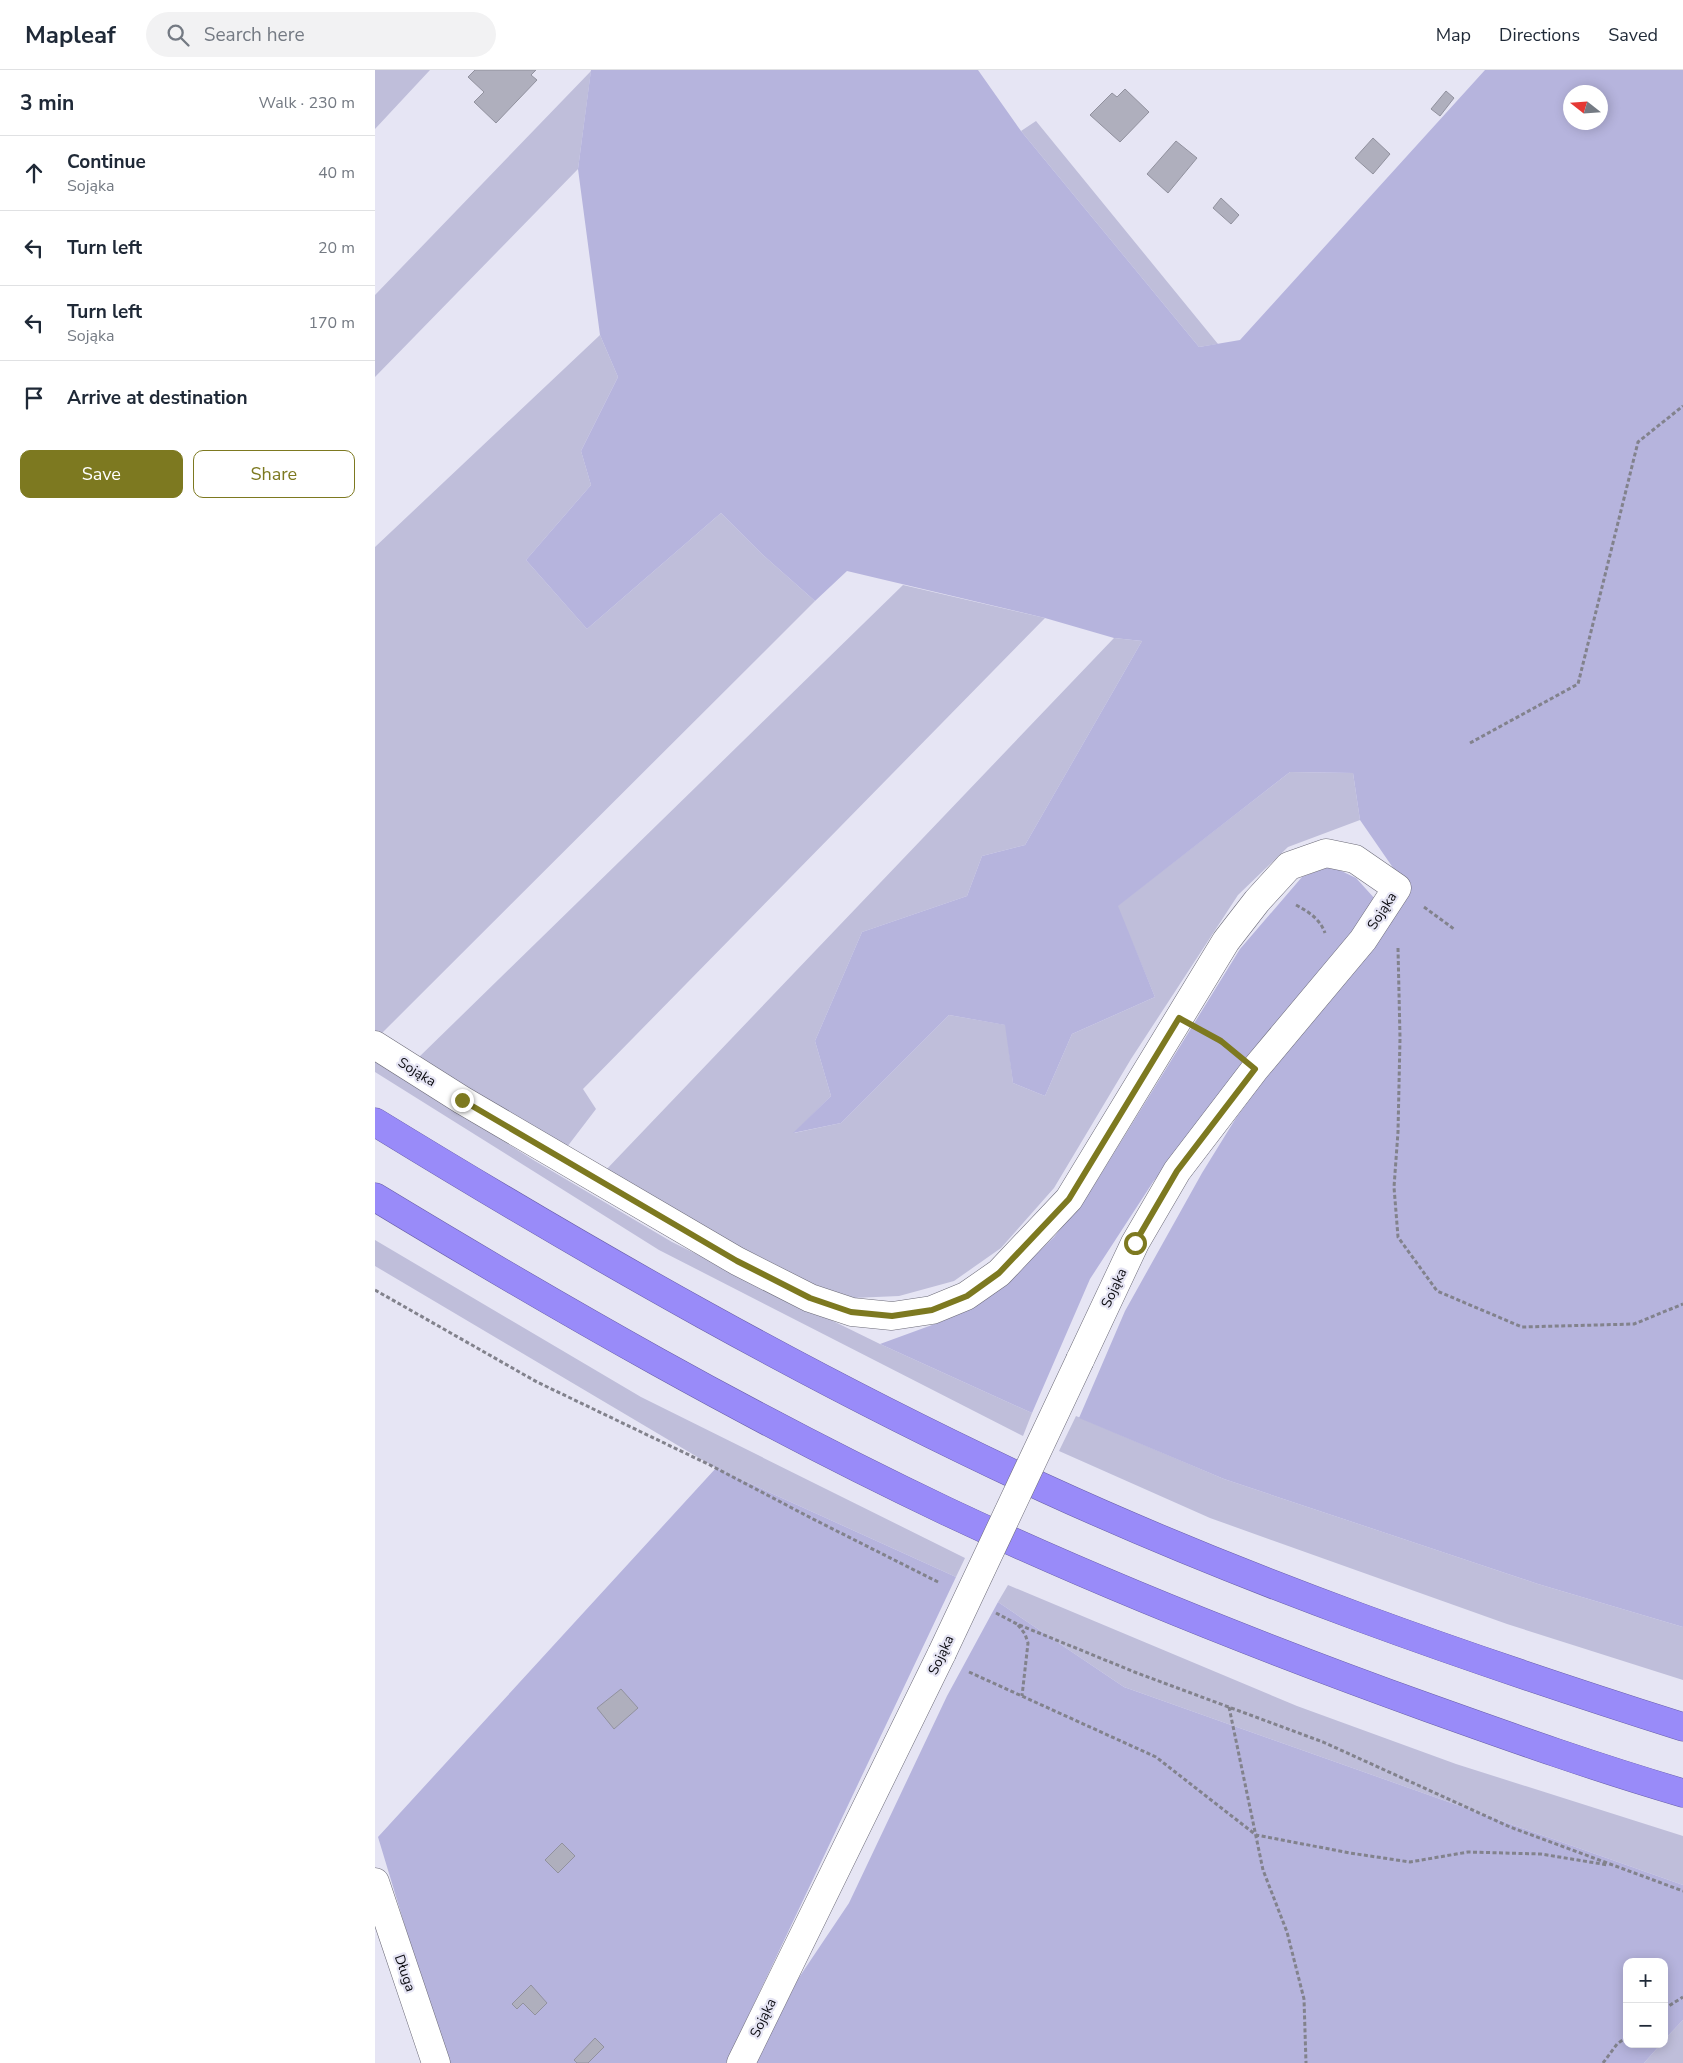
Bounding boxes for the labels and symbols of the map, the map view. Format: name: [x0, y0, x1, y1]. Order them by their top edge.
north arrow: [1563, 85, 1608, 130]
street label: Sojąka: [1363, 888, 1401, 934]
street label: Sojąka: [394, 1053, 440, 1091]
route end: [451, 1089, 474, 1112]
route start: [1124, 1232, 1147, 1255]
street label: Sojąka: [1097, 1265, 1131, 1311]
street label: Sojąka: [924, 1632, 958, 1678]
street label: Długa: [390, 1952, 420, 1994]
street label: Sojąka: [745, 1995, 781, 2041]

